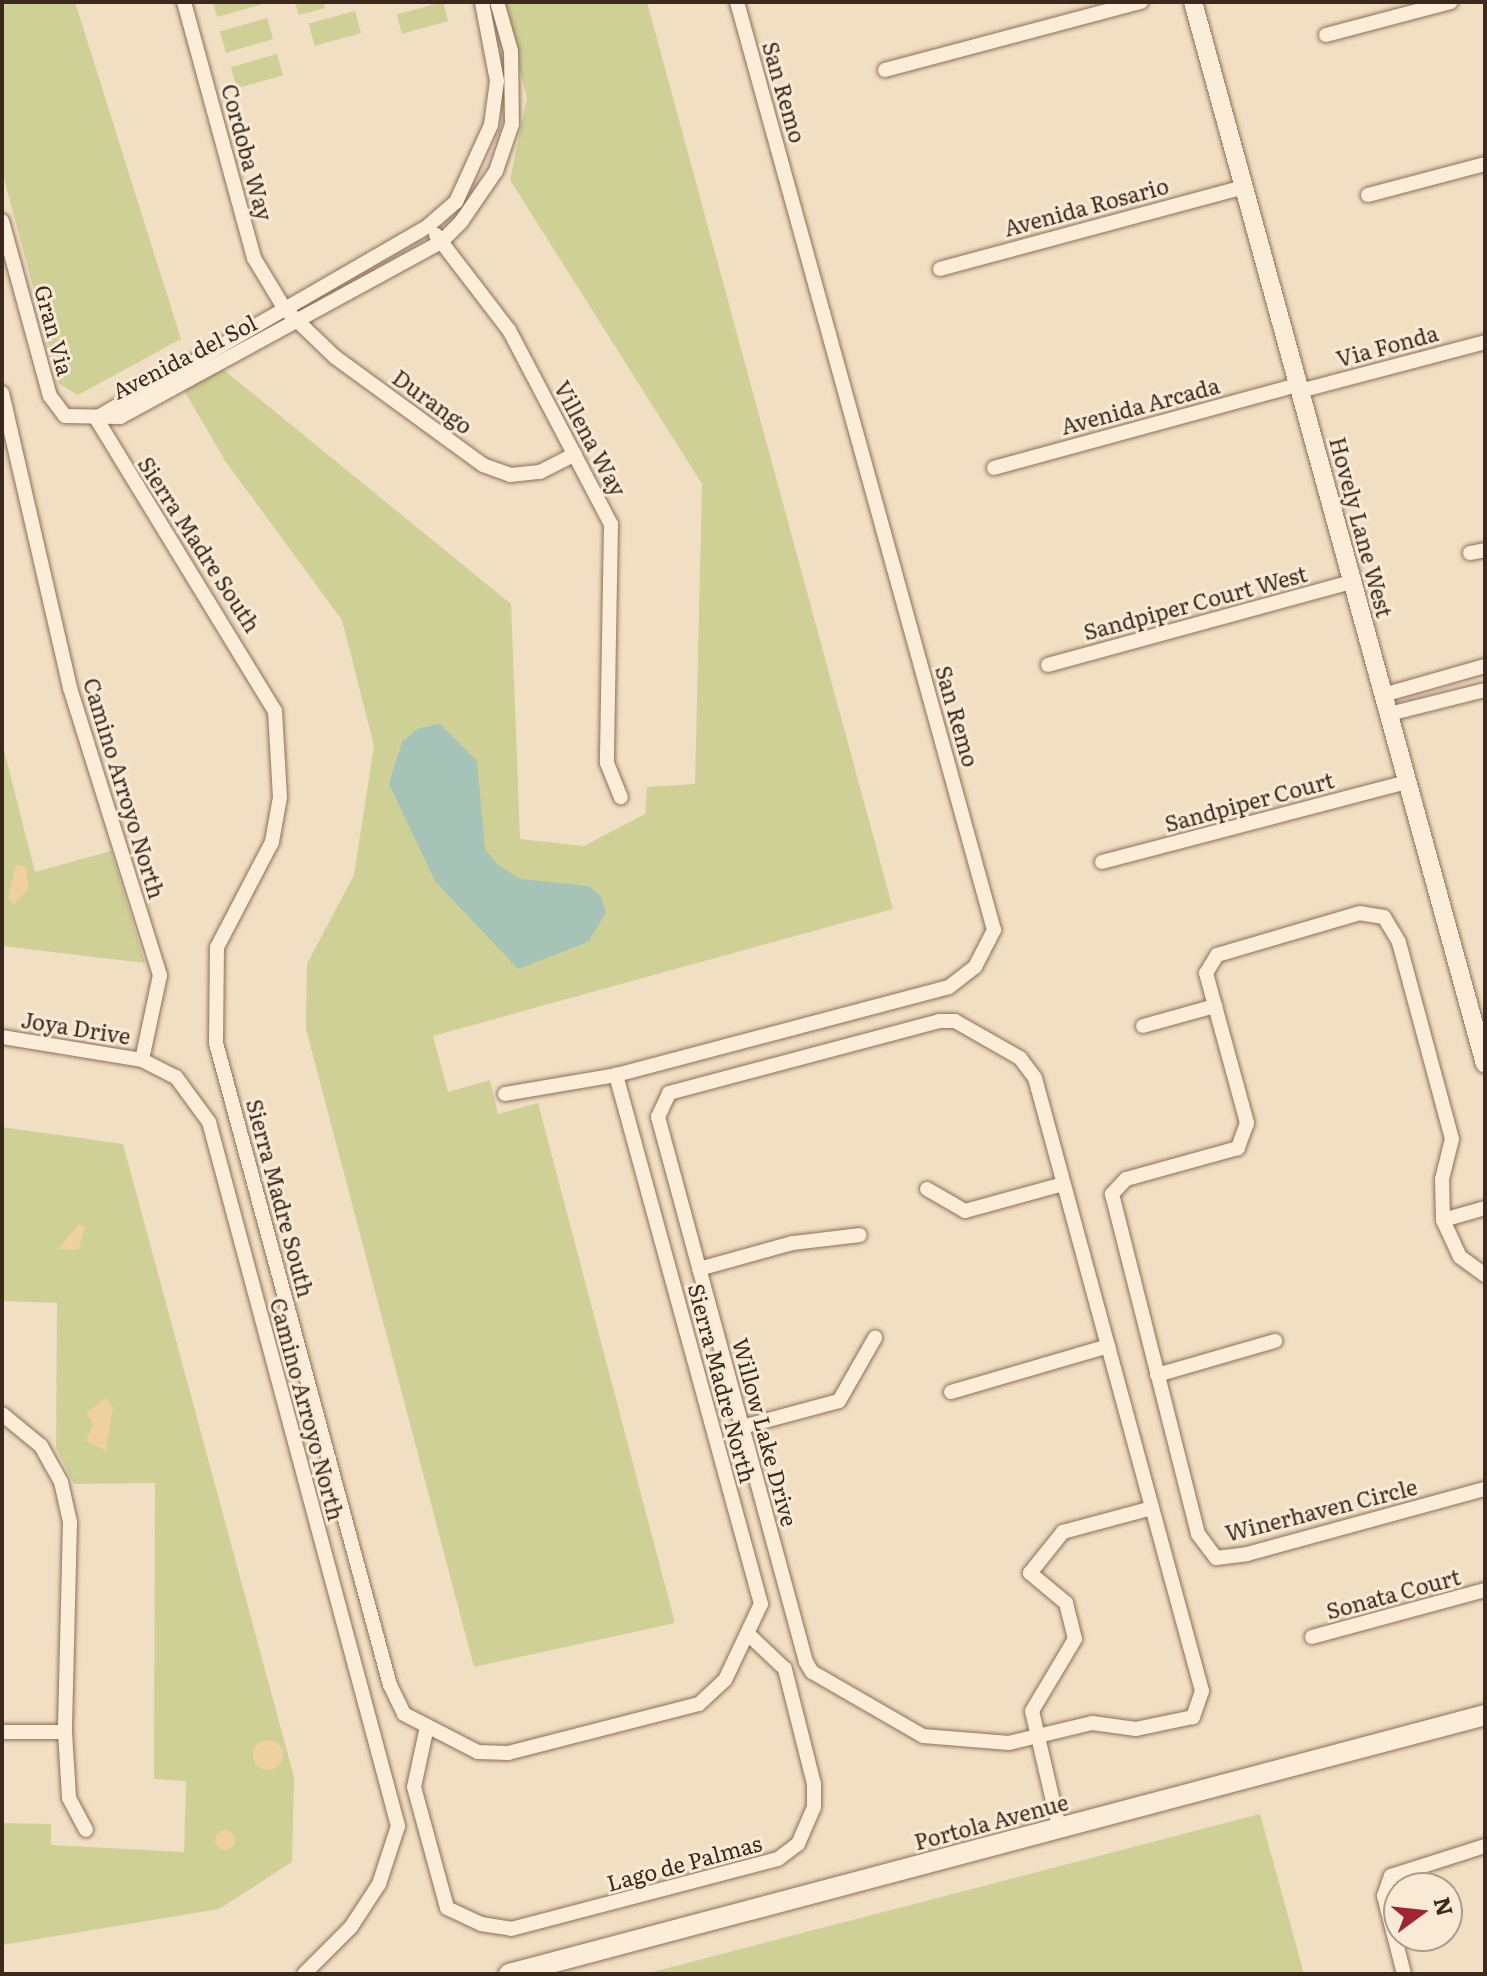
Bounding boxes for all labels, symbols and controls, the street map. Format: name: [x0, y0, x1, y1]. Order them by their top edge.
street label: San Remo: [758, 38, 812, 146]
street label: Cordoba Way: [217, 81, 279, 223]
street label: Avenida Rosario: [1001, 171, 1171, 241]
street label: Gran Via: [30, 282, 80, 378]
street label: Avenida del Sol: [107, 308, 261, 404]
street label: Via Fonda: [1333, 319, 1441, 371]
street label: Durango: [388, 363, 478, 439]
street label: Avenida Arcada: [1058, 371, 1222, 439]
street label: Villena Way: [550, 376, 632, 500]
street label: Hovely Lane West: [1325, 434, 1399, 620]
street label: Sierra Madre South: [133, 451, 267, 637]
street label: Sandpiper Court West: [1080, 559, 1310, 645]
street label: San Remo: [931, 662, 985, 770]
street label: Camino Arroyo North: [79, 675, 171, 901]
street label: Sandpiper Court: [1161, 766, 1337, 836]
street label: Joya Drive: [19, 1005, 133, 1049]
street label: Sierra Madre South: [242, 1096, 320, 1300]
street label: Sierra Madre North: [684, 1280, 762, 1486]
street label: Camino Arroyo North: [266, 1295, 350, 1523]
street label: Willow Lake Drive: [728, 1335, 804, 1529]
street label: Winerhaven Circle: [1222, 1472, 1420, 1546]
street label: Sonata Court: [1323, 1562, 1463, 1624]
street label: Portola Avenue: [911, 1788, 1071, 1854]
street label: Lago de Palmas: [604, 1829, 764, 1895]
north arrow: [1383, 1872, 1463, 1952]
text: N: [1426, 1893, 1463, 1919]

